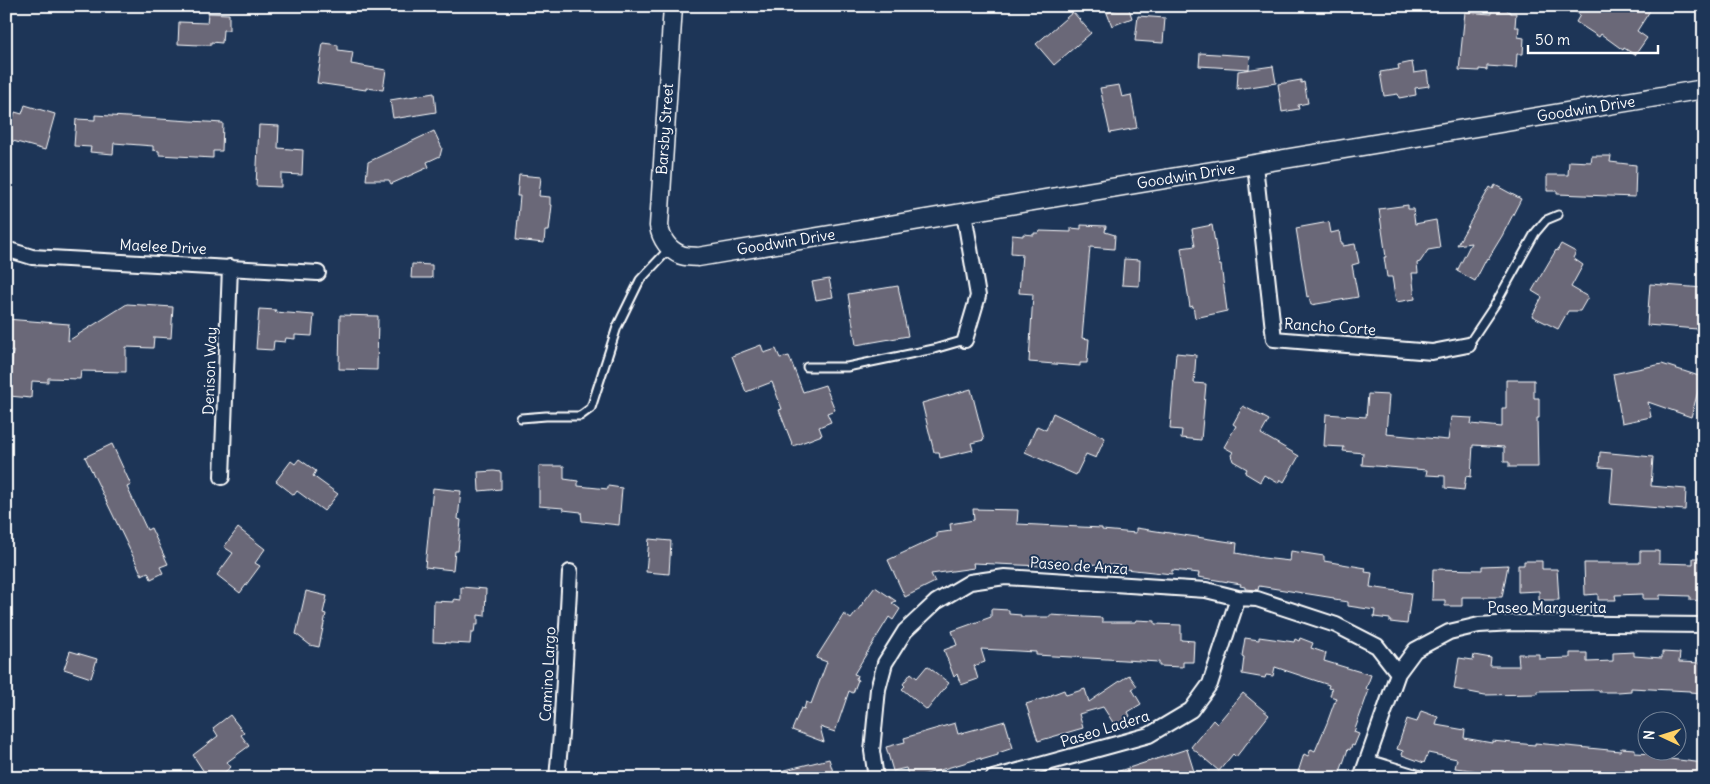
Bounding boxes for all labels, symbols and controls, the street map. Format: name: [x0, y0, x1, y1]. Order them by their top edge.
scale bar: [1528, 22, 1658, 54]
text: 50 m: [1535, 30, 1570, 49]
street label: Barsby Street: [652, 83, 677, 175]
street label: Goodwin Drive: [1535, 91, 1636, 126]
street label: Goodwin Drive: [1135, 158, 1236, 193]
street label: Goodwin Drive: [735, 224, 836, 259]
street label: Maelee Drive: [119, 235, 207, 258]
street label: Rancho Corte: [1283, 314, 1377, 339]
street label: Denison Way: [198, 326, 221, 416]
street label: Paseo de Anza: [1029, 553, 1129, 578]
street label: Paseo Marguerita: [1488, 598, 1607, 617]
street label: Camino Largo: [536, 626, 559, 722]
street label: Paseo Ladera: [1058, 706, 1152, 751]
north arrow: [1638, 712, 1688, 762]
text: N: [1640, 730, 1658, 741]

